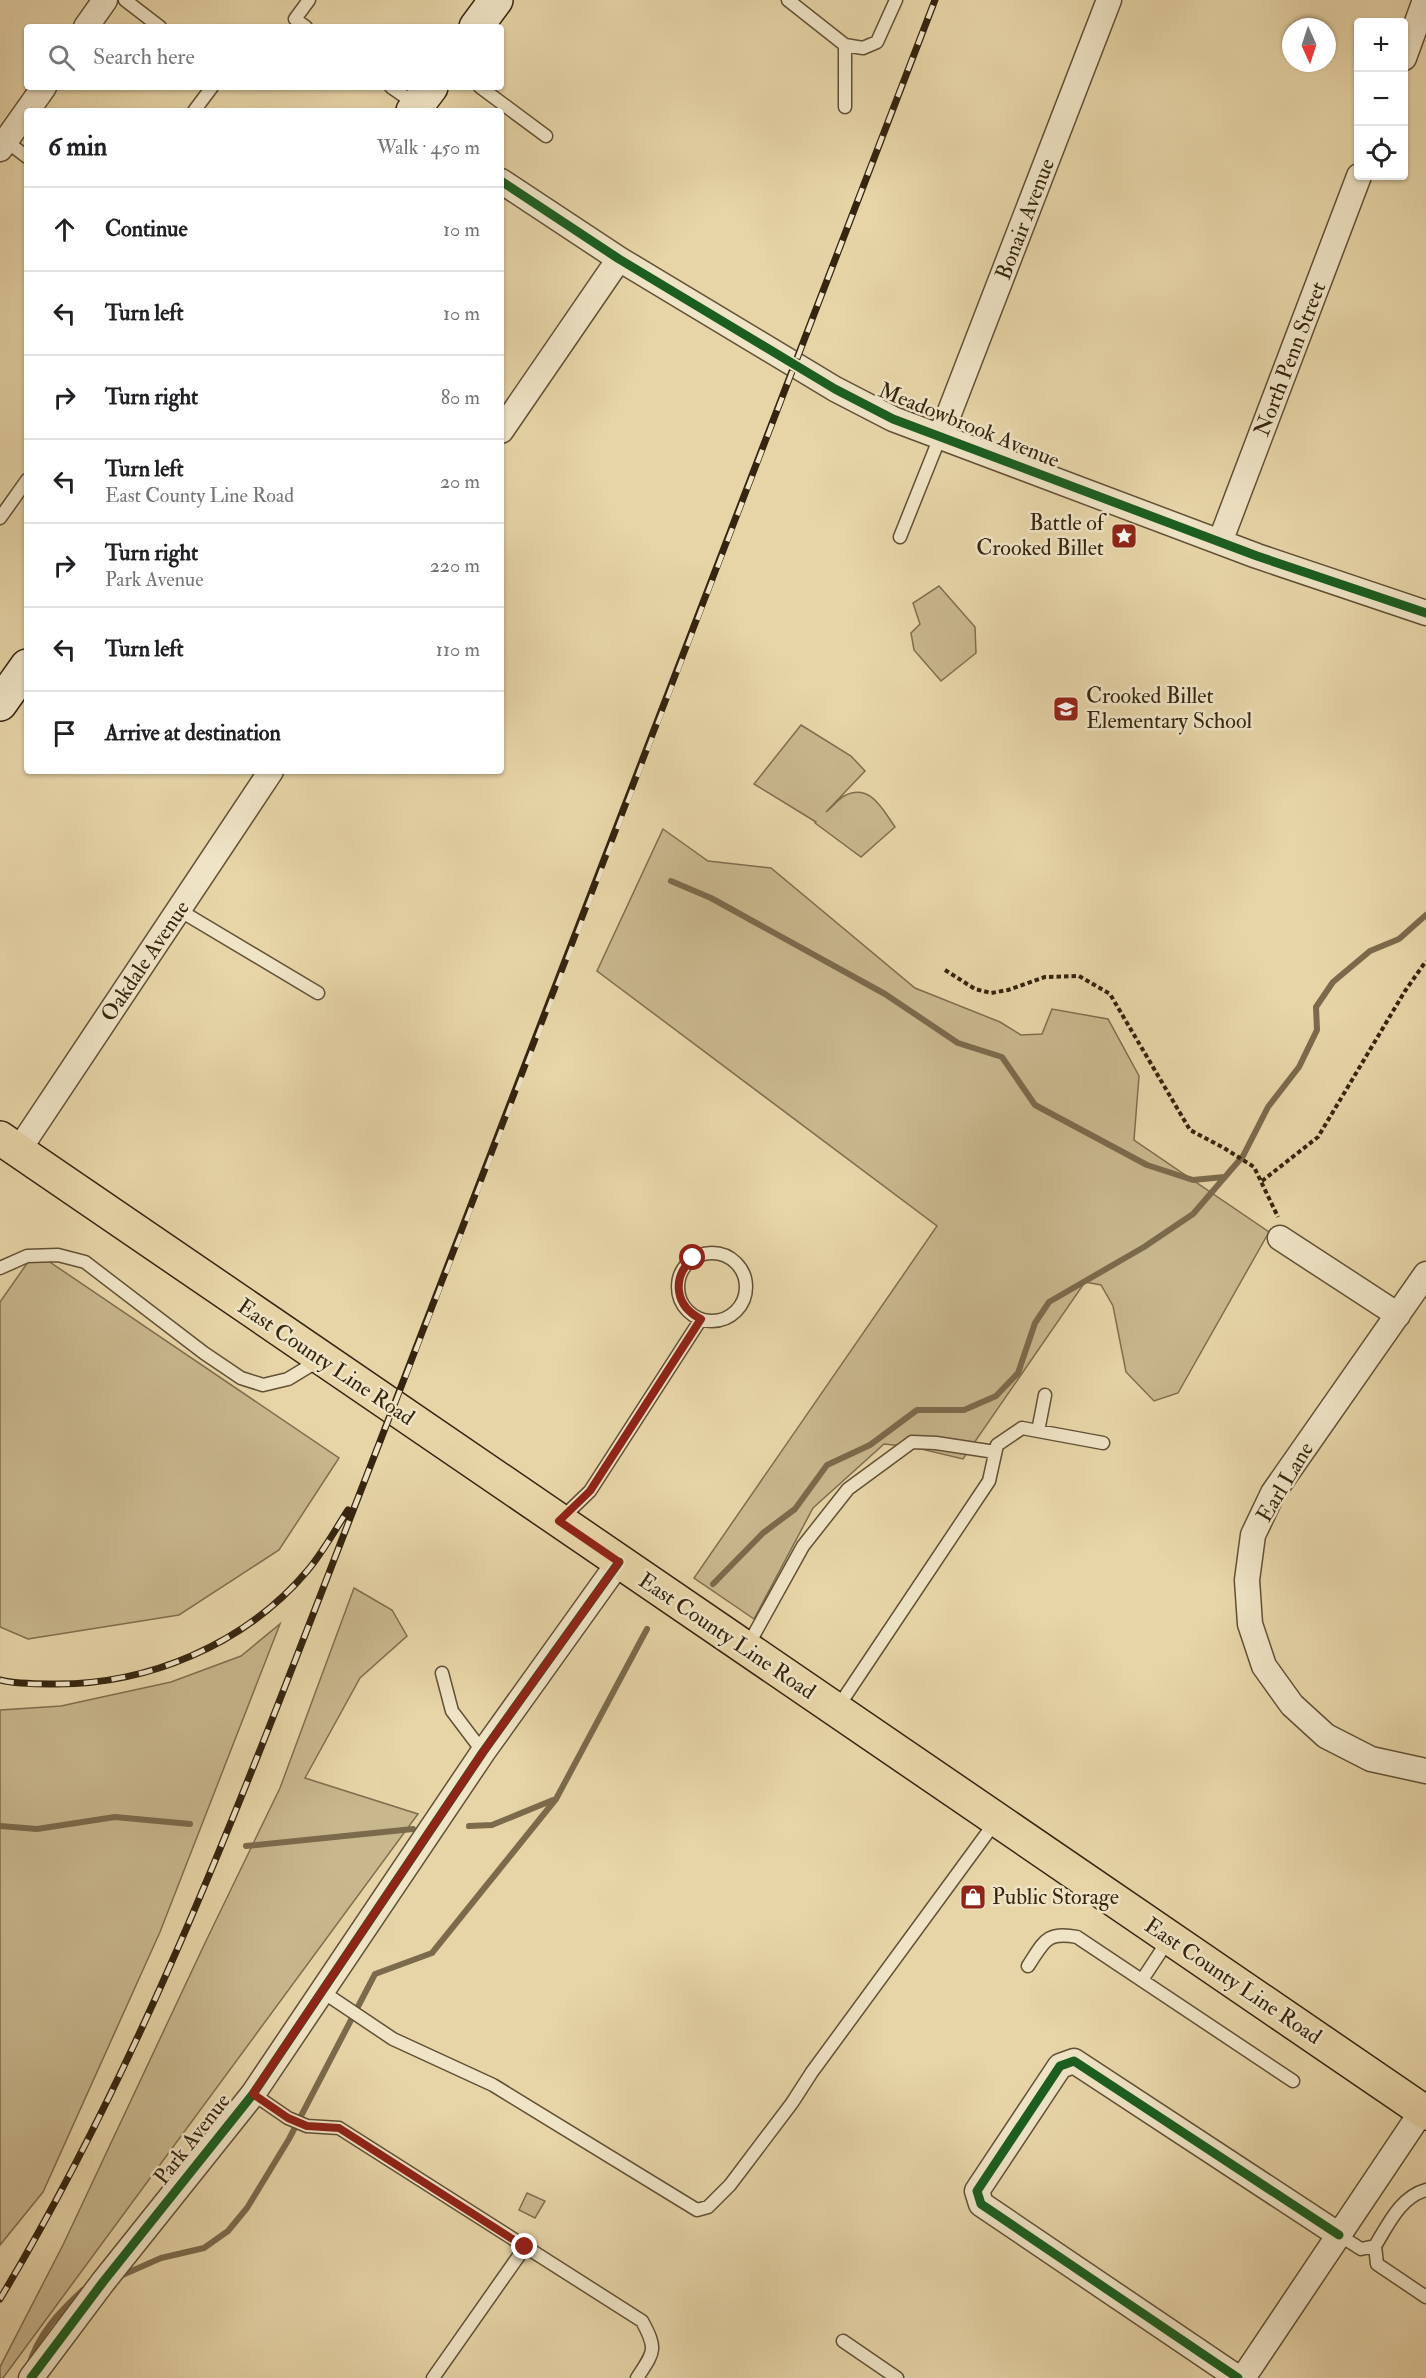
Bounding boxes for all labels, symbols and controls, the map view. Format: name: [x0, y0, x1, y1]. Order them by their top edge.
north arrow: [1282, 18, 1336, 72]
map controls: [1354, 18, 1408, 180]
button: +: [1354, 18, 1408, 72]
search box: [24, 24, 504, 90]
icon: search: [45, 41, 78, 74]
text: Search here: [93, 43, 195, 71]
button: −: [1354, 72, 1408, 126]
button: locate: [1354, 126, 1408, 180]
text: 6 min: [48, 131, 107, 163]
text: Walk · 450 m: [377, 135, 480, 160]
street label: Bonair Avenue: [989, 154, 1061, 284]
icon: ahead: [48, 213, 81, 246]
text: Continue: [105, 215, 188, 243]
text: 10 m: [443, 217, 480, 242]
street label: North Penn Street: [1248, 278, 1332, 440]
icon: left: [48, 297, 81, 330]
text: Turn left: [105, 299, 184, 327]
text: 10 m: [443, 301, 480, 326]
street label: Meadowbrook Avenue: [874, 376, 1064, 474]
icon: right: [48, 381, 81, 414]
text: Turn right: [105, 383, 198, 411]
text: 80 m: [441, 385, 480, 410]
text: Turn left: [105, 455, 184, 483]
icon: left: [48, 465, 81, 498]
text: 20 m: [440, 469, 480, 494]
text: East County Line Road: [105, 483, 294, 508]
place label: Battle of Crooked Billet: [976, 509, 1107, 562]
place icon: Battle of Crooked Billet: [1109, 521, 1139, 551]
text: Turn right: [105, 539, 198, 567]
icon: right: [48, 549, 81, 582]
text: 220 m: [430, 553, 480, 578]
text: Park Avenue: [105, 567, 204, 592]
icon: left: [48, 633, 81, 666]
text: Turn left: [105, 635, 184, 663]
text: 110 m: [436, 637, 480, 662]
place label: Crooked Billet Elementary School: [1086, 682, 1252, 735]
school or university icon: Crooked Billet Elementary School: [1051, 694, 1081, 724]
icon: arrive: [48, 717, 81, 750]
text: Arrive at destination: [105, 719, 281, 747]
street label: Oakdale Avenue: [94, 895, 196, 1027]
route start: [679, 1244, 705, 1270]
street label: East County Line Road: [232, 1292, 420, 1432]
street label: Earl Lane: [1250, 1437, 1320, 1527]
street label: East County Line Road: [633, 1566, 821, 1706]
shop icon: Public Storage: [958, 1882, 988, 1912]
place label: Public Storage: [992, 1883, 1119, 1911]
street label: East County Line Road: [1139, 1911, 1327, 2051]
street label: Park Avenue: [148, 2088, 236, 2190]
route end: [511, 2233, 537, 2259]

